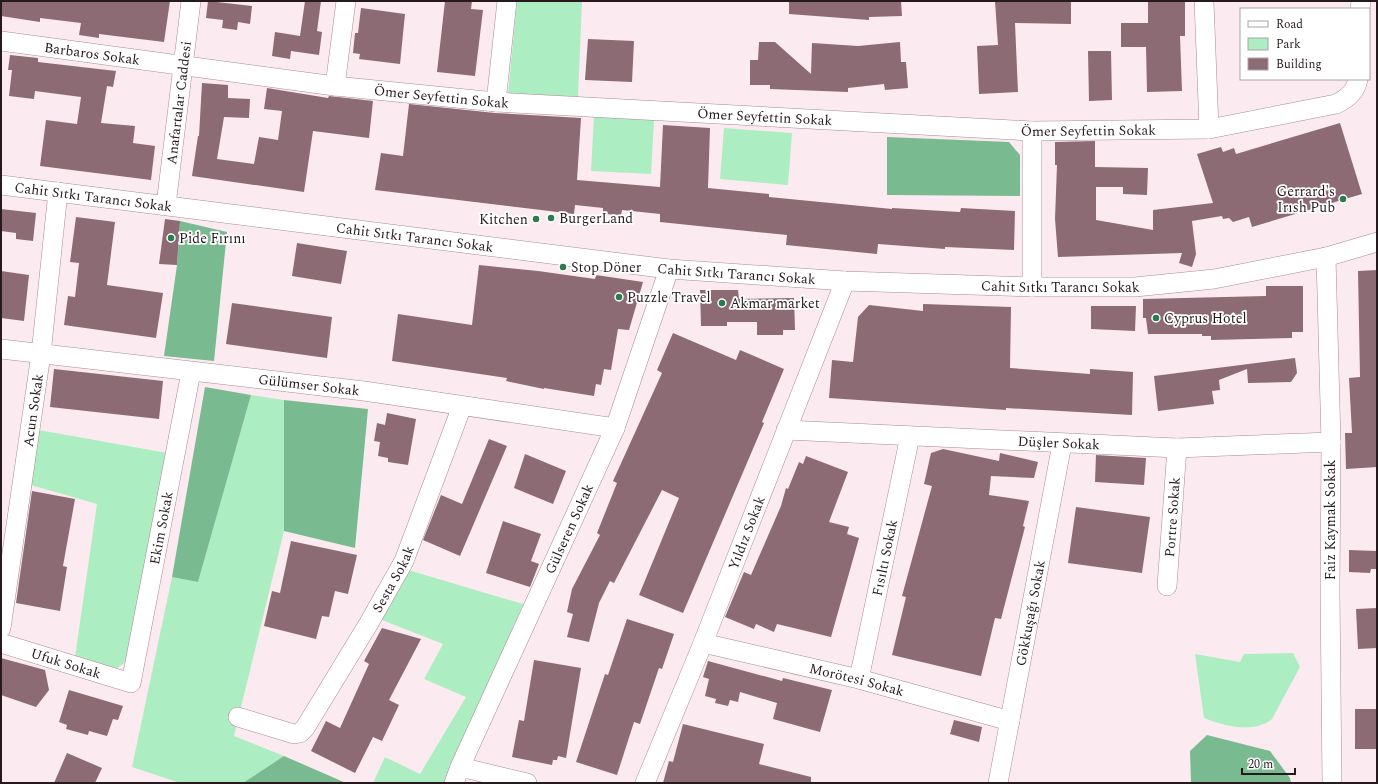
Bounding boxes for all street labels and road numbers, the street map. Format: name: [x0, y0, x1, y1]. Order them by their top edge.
street label: Barbaros Sokak: [43, 37, 142, 71]
street label: Anafartalar Caddesi: [161, 40, 197, 166]
street label: Ömer Seyfettin Sokak: [373, 80, 510, 114]
street label: Ömer Seyfettin Sokak: [697, 103, 833, 131]
street label: Ömer Seyfettin Sokak: [1020, 120, 1156, 142]
street label: Cahit Sıtkı Tarancı Sokak: [13, 177, 173, 217]
street label: Cahit Sıtkı Tarancı Sokak: [335, 217, 495, 258]
street label: Cahit Sıtkı Tarancı Sokak: [656, 258, 817, 290]
street label: Cahit Sıtkı Tarancı Sokak: [981, 275, 1141, 298]
street label: Gülümser Sokak: [257, 369, 361, 401]
street label: Acun Sokak: [18, 372, 49, 448]
street label: Düşler Sokak: [1017, 431, 1100, 455]
street label: Faiz Kaymak Sokak: [1320, 460, 1341, 580]
street label: Portre Sokak: [1159, 476, 1186, 558]
street label: Gülseren Sokak: [540, 480, 599, 578]
street label: Ekim Sokak: [144, 489, 179, 566]
street label: Yıldız Sokak: [723, 493, 771, 573]
street label: Fısıltı Sokak: [867, 517, 903, 598]
street label: Sesta Sokak: [367, 543, 420, 616]
street label: Gökkuşağı Sokak: [1010, 558, 1051, 668]
street label: Ufuk Sokak: [28, 643, 104, 684]
street label: Morötesi Sokak: [807, 658, 907, 702]

